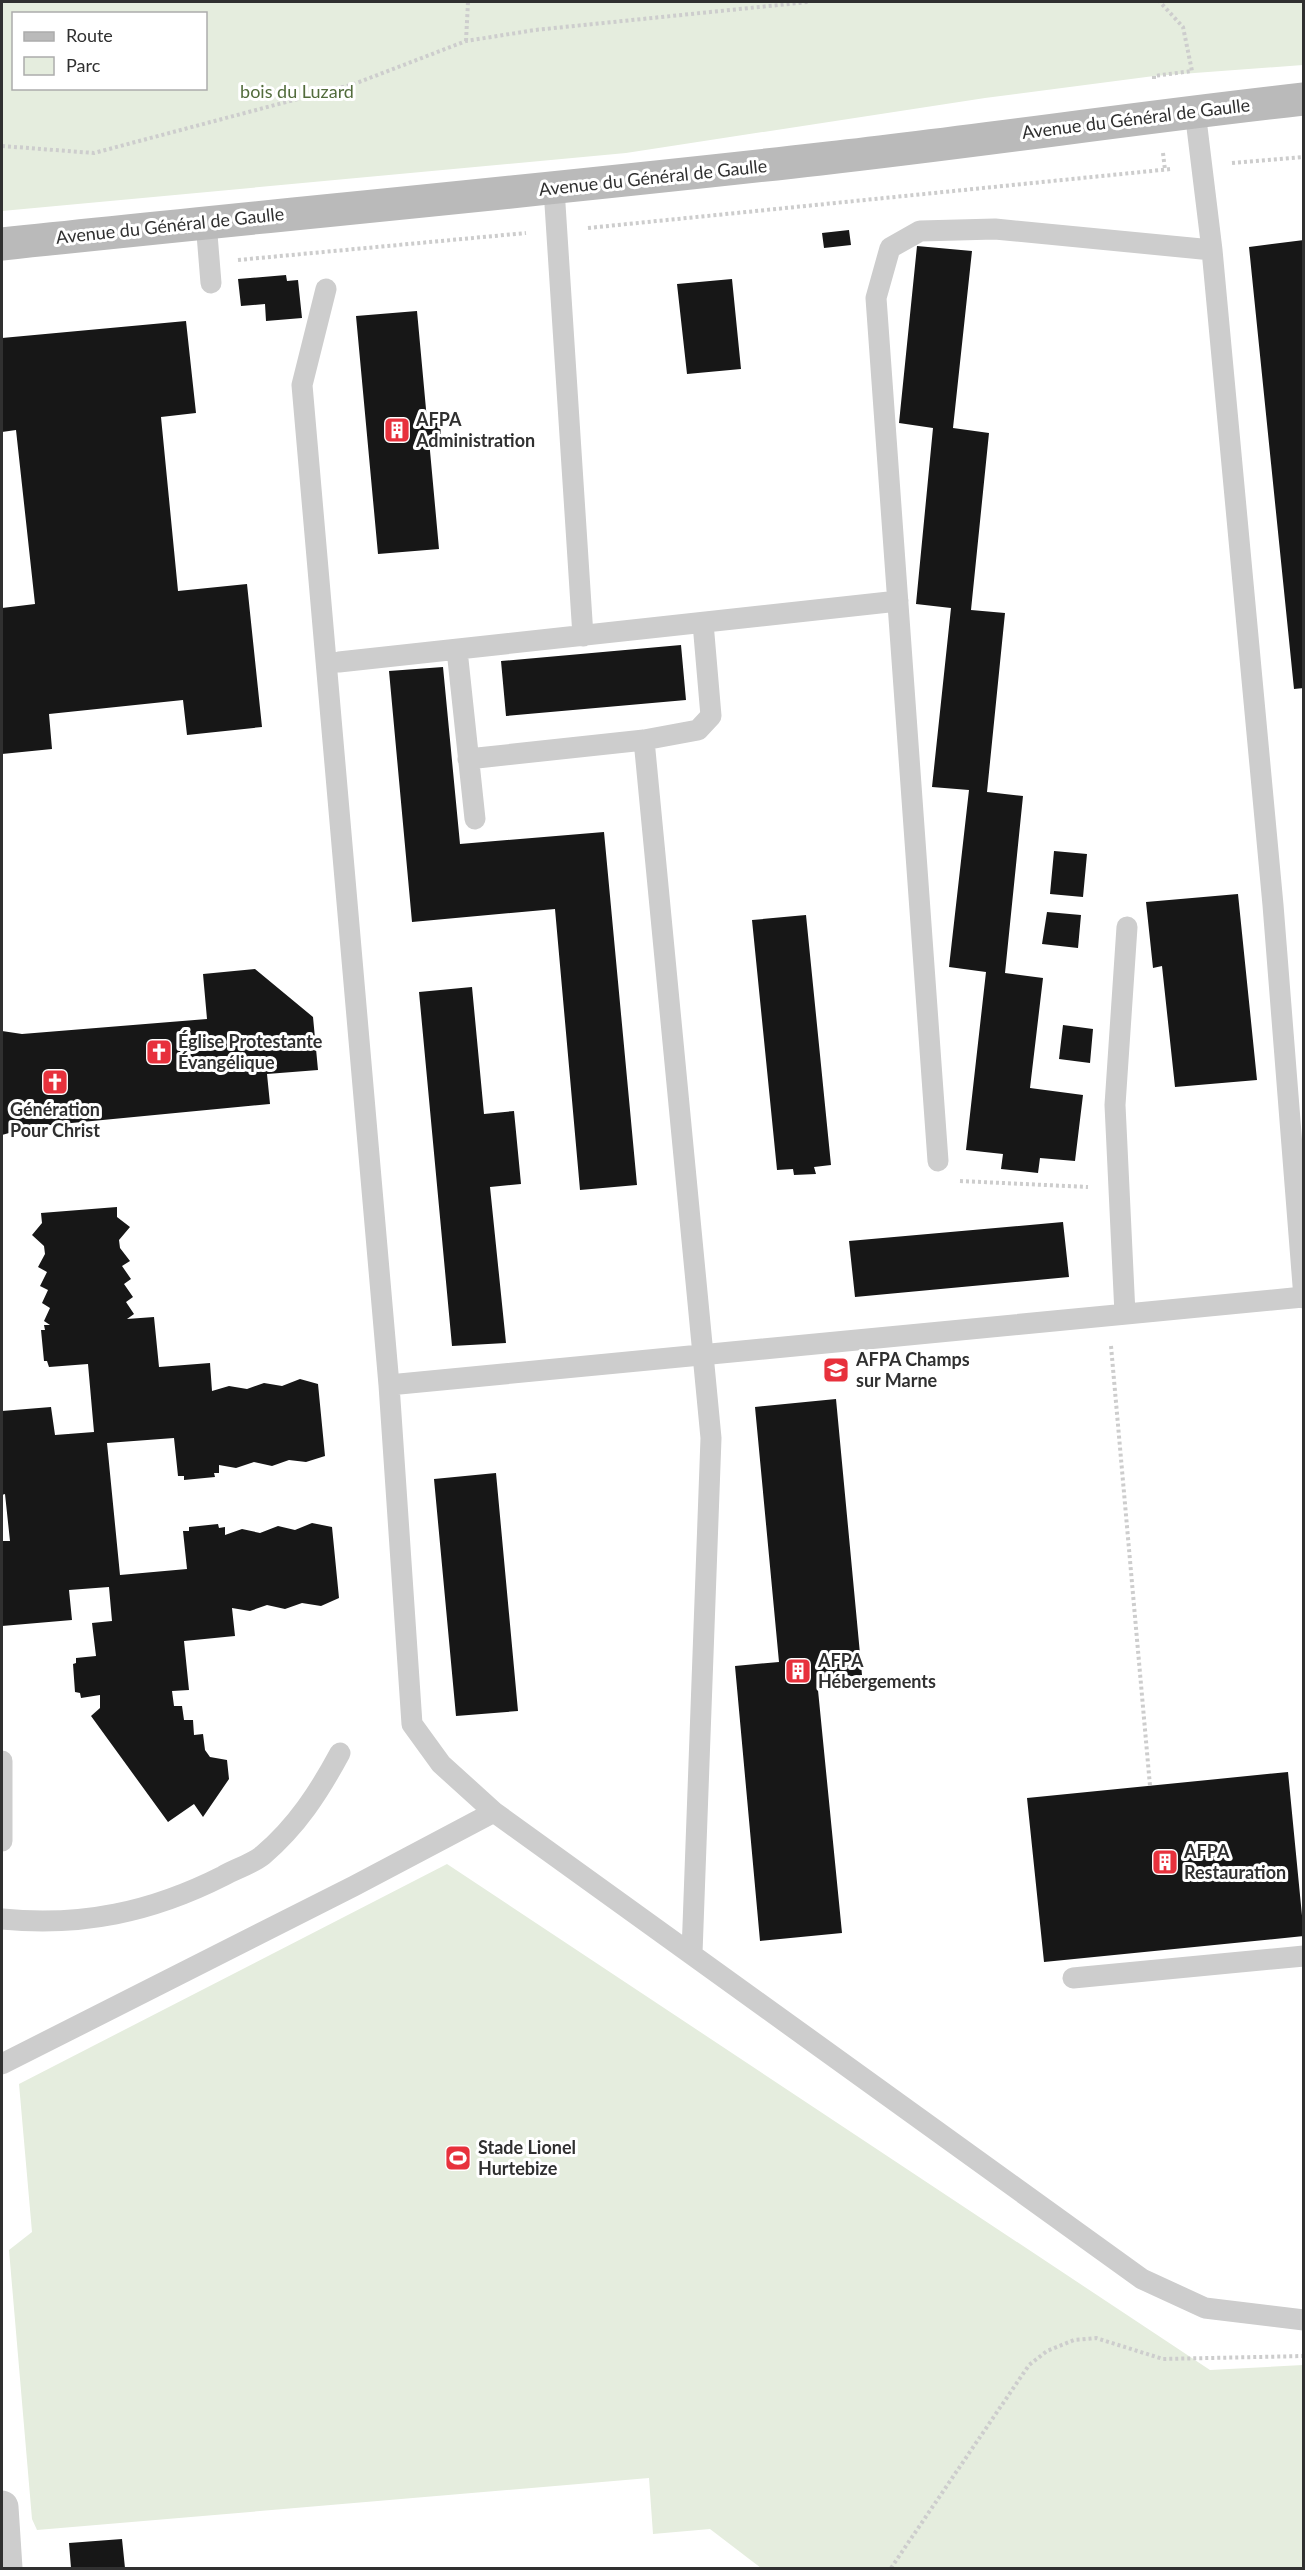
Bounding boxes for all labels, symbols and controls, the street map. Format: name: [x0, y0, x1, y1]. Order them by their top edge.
legend: [12, 12, 207, 90]
text: Route: [66, 24, 113, 46]
text: Parc: [66, 54, 101, 76]
park label: bois du Luzard: [240, 80, 354, 102]
street label: Avenue du Général de Gaulle: [1021, 93, 1251, 143]
street label: Avenue du Général de Gaulle: [538, 154, 768, 200]
street label: Avenue du Général de Gaulle: [55, 202, 285, 248]
place label: AFPA Administration: [415, 408, 535, 451]
building icon: AFPA Administration: [382, 415, 412, 445]
place label: Église Protestante Évangélique: [178, 1030, 323, 1073]
church icon: Église Protestante Évangélique: [144, 1037, 174, 1067]
church icon: Génération Pour Christ: [40, 1067, 70, 1097]
place label: Génération Pour Christ: [10, 1098, 100, 1141]
place label: AFPA Champs sur Marne: [855, 1348, 970, 1391]
school or university icon: AFPA Champs sur Marne: [821, 1355, 851, 1385]
place label: AFPA Hébergements: [817, 1649, 936, 1692]
building icon: AFPA Hébergements: [783, 1656, 813, 1686]
place label: AFPA Restauration: [1183, 1840, 1286, 1883]
building icon: AFPA Restauration: [1150, 1847, 1180, 1877]
place label: Stade Lionel Hurtebize: [478, 2136, 576, 2179]
sports icon: Stade Lionel Hurtebize: [443, 2143, 473, 2173]

